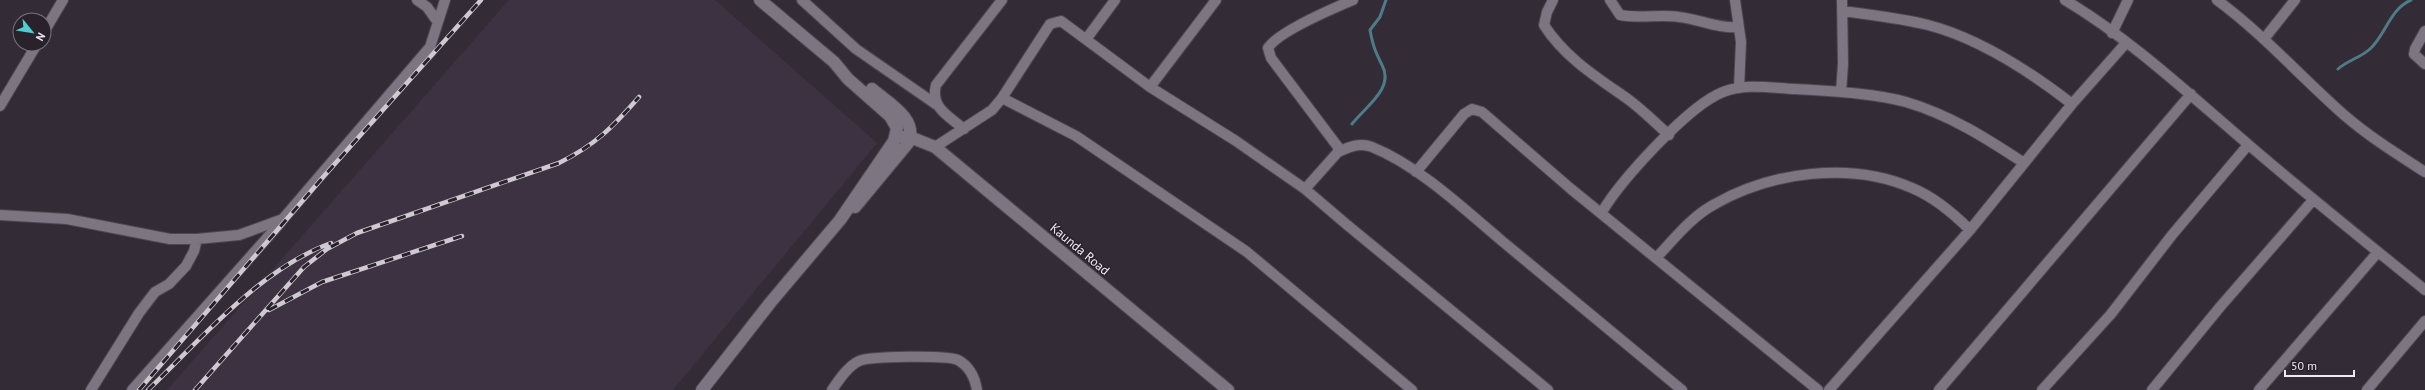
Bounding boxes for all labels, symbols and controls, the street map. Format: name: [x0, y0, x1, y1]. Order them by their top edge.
north arrow: [12, 12, 52, 52]
text: N: [33, 30, 49, 44]
street label: Kaunda Road: [1047, 219, 1113, 279]
scale bar: [2285, 352, 2354, 378]
text: 50 m: [2291, 358, 2317, 373]

